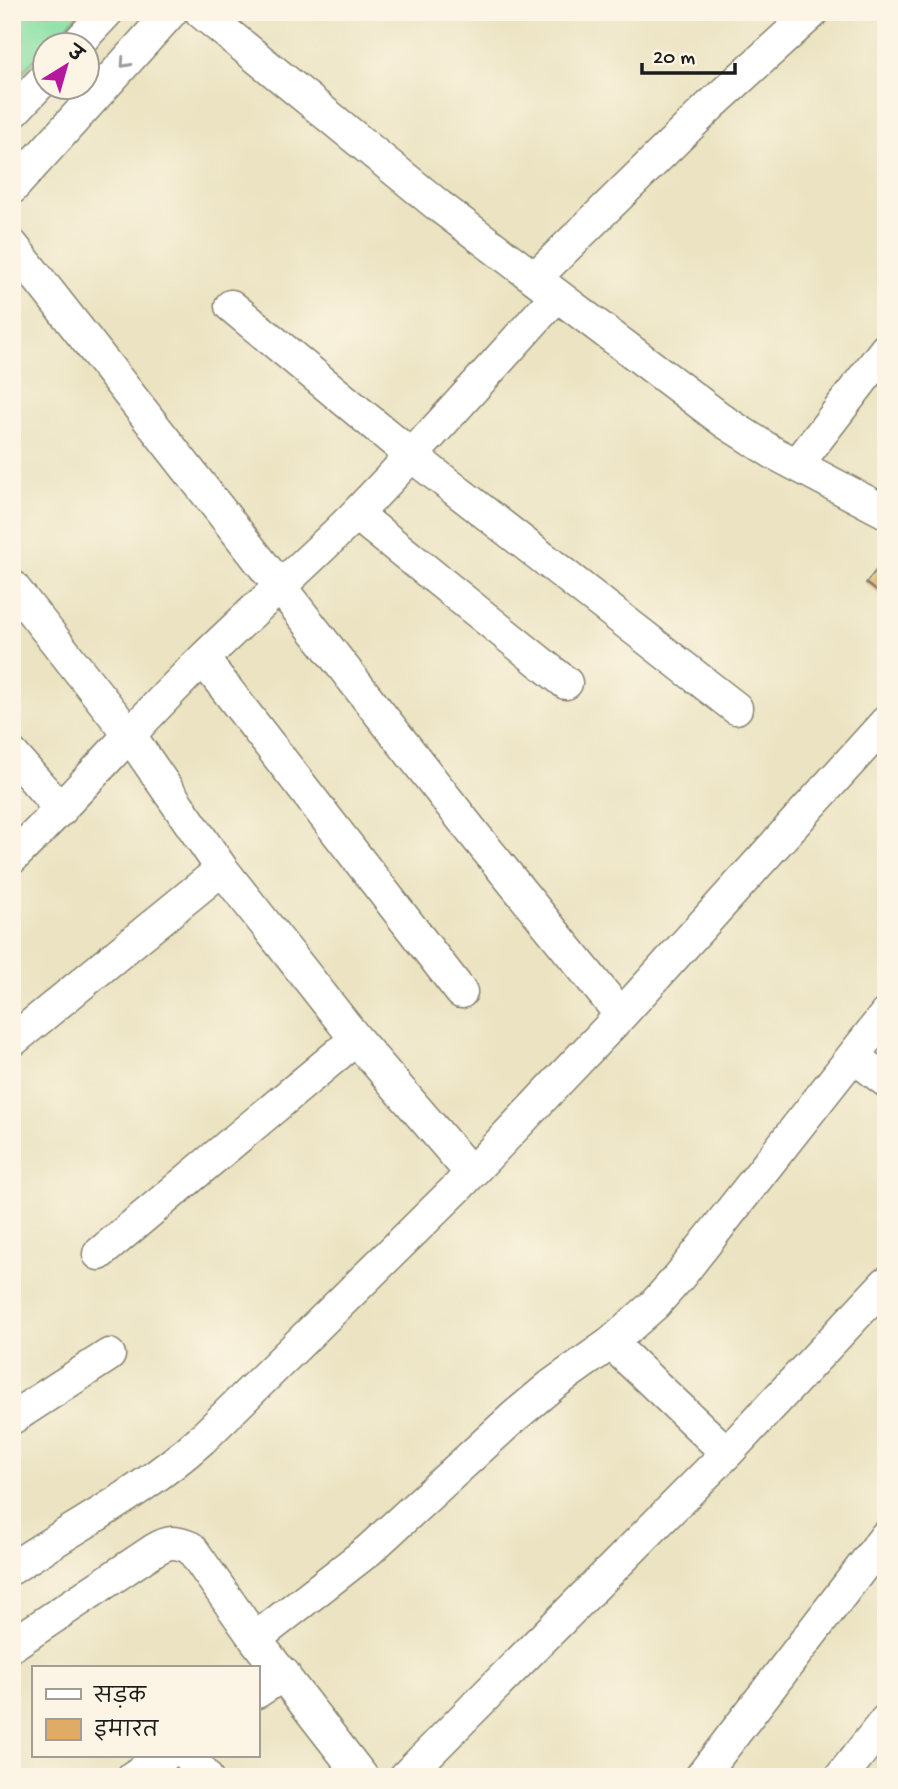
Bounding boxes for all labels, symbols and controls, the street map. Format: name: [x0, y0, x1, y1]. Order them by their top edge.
north arrow: [32, 32, 102, 102]
scale bar: [642, 32, 735, 76]
text: उ: [61, 41, 88, 70]
text: 20 m: [653, 47, 695, 72]
one-way arrow: [121, 55, 134, 68]
legend: [32, 1666, 259, 1758]
text: सड़क: [93, 1686, 147, 1711]
text: इमारत: [94, 1719, 160, 1745]

